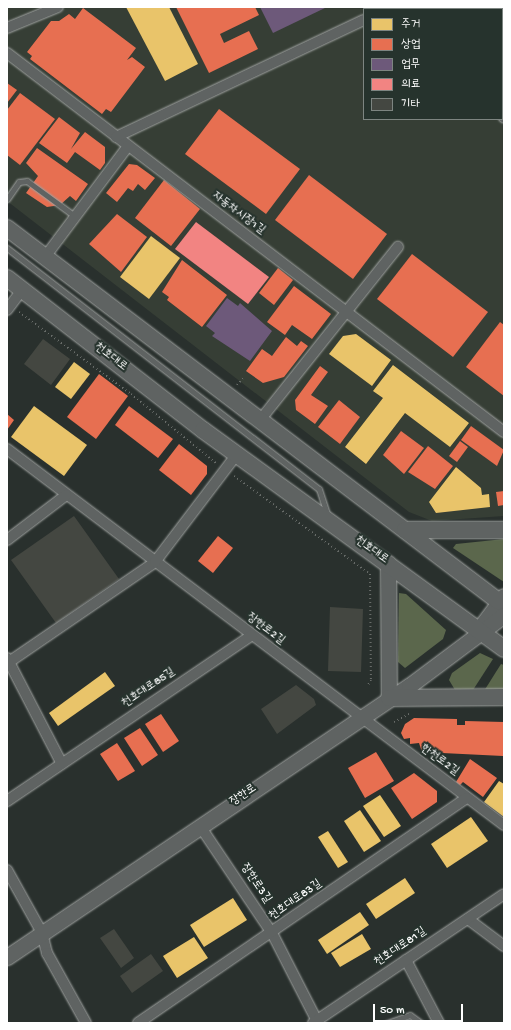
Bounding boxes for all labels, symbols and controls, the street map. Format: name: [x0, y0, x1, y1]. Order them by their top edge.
legend: [363, 8, 503, 120]
text: 주거: [401, 18, 420, 32]
text: 상업: [401, 38, 420, 52]
text: 업무: [401, 58, 420, 72]
text: 의료: [401, 78, 420, 92]
text: 기타: [401, 98, 420, 112]
street label: 자동차시장1길: [209, 189, 267, 239]
street label: 천호대로: [90, 340, 130, 376]
street label: 천호대로: [351, 534, 391, 568]
street label: 장한로2길: [243, 611, 287, 649]
street label: 천호대로85길: [120, 666, 178, 712]
street label: 한천로2길: [417, 742, 461, 780]
street label: 장한로: [228, 782, 260, 810]
street label: 장한로3길: [236, 861, 274, 907]
street label: 천호대로83길: [267, 878, 325, 924]
street label: 천호대로81길: [372, 925, 430, 971]
scale bar: [375, 996, 465, 1022]
text: 50 m: [380, 1004, 405, 1018]

